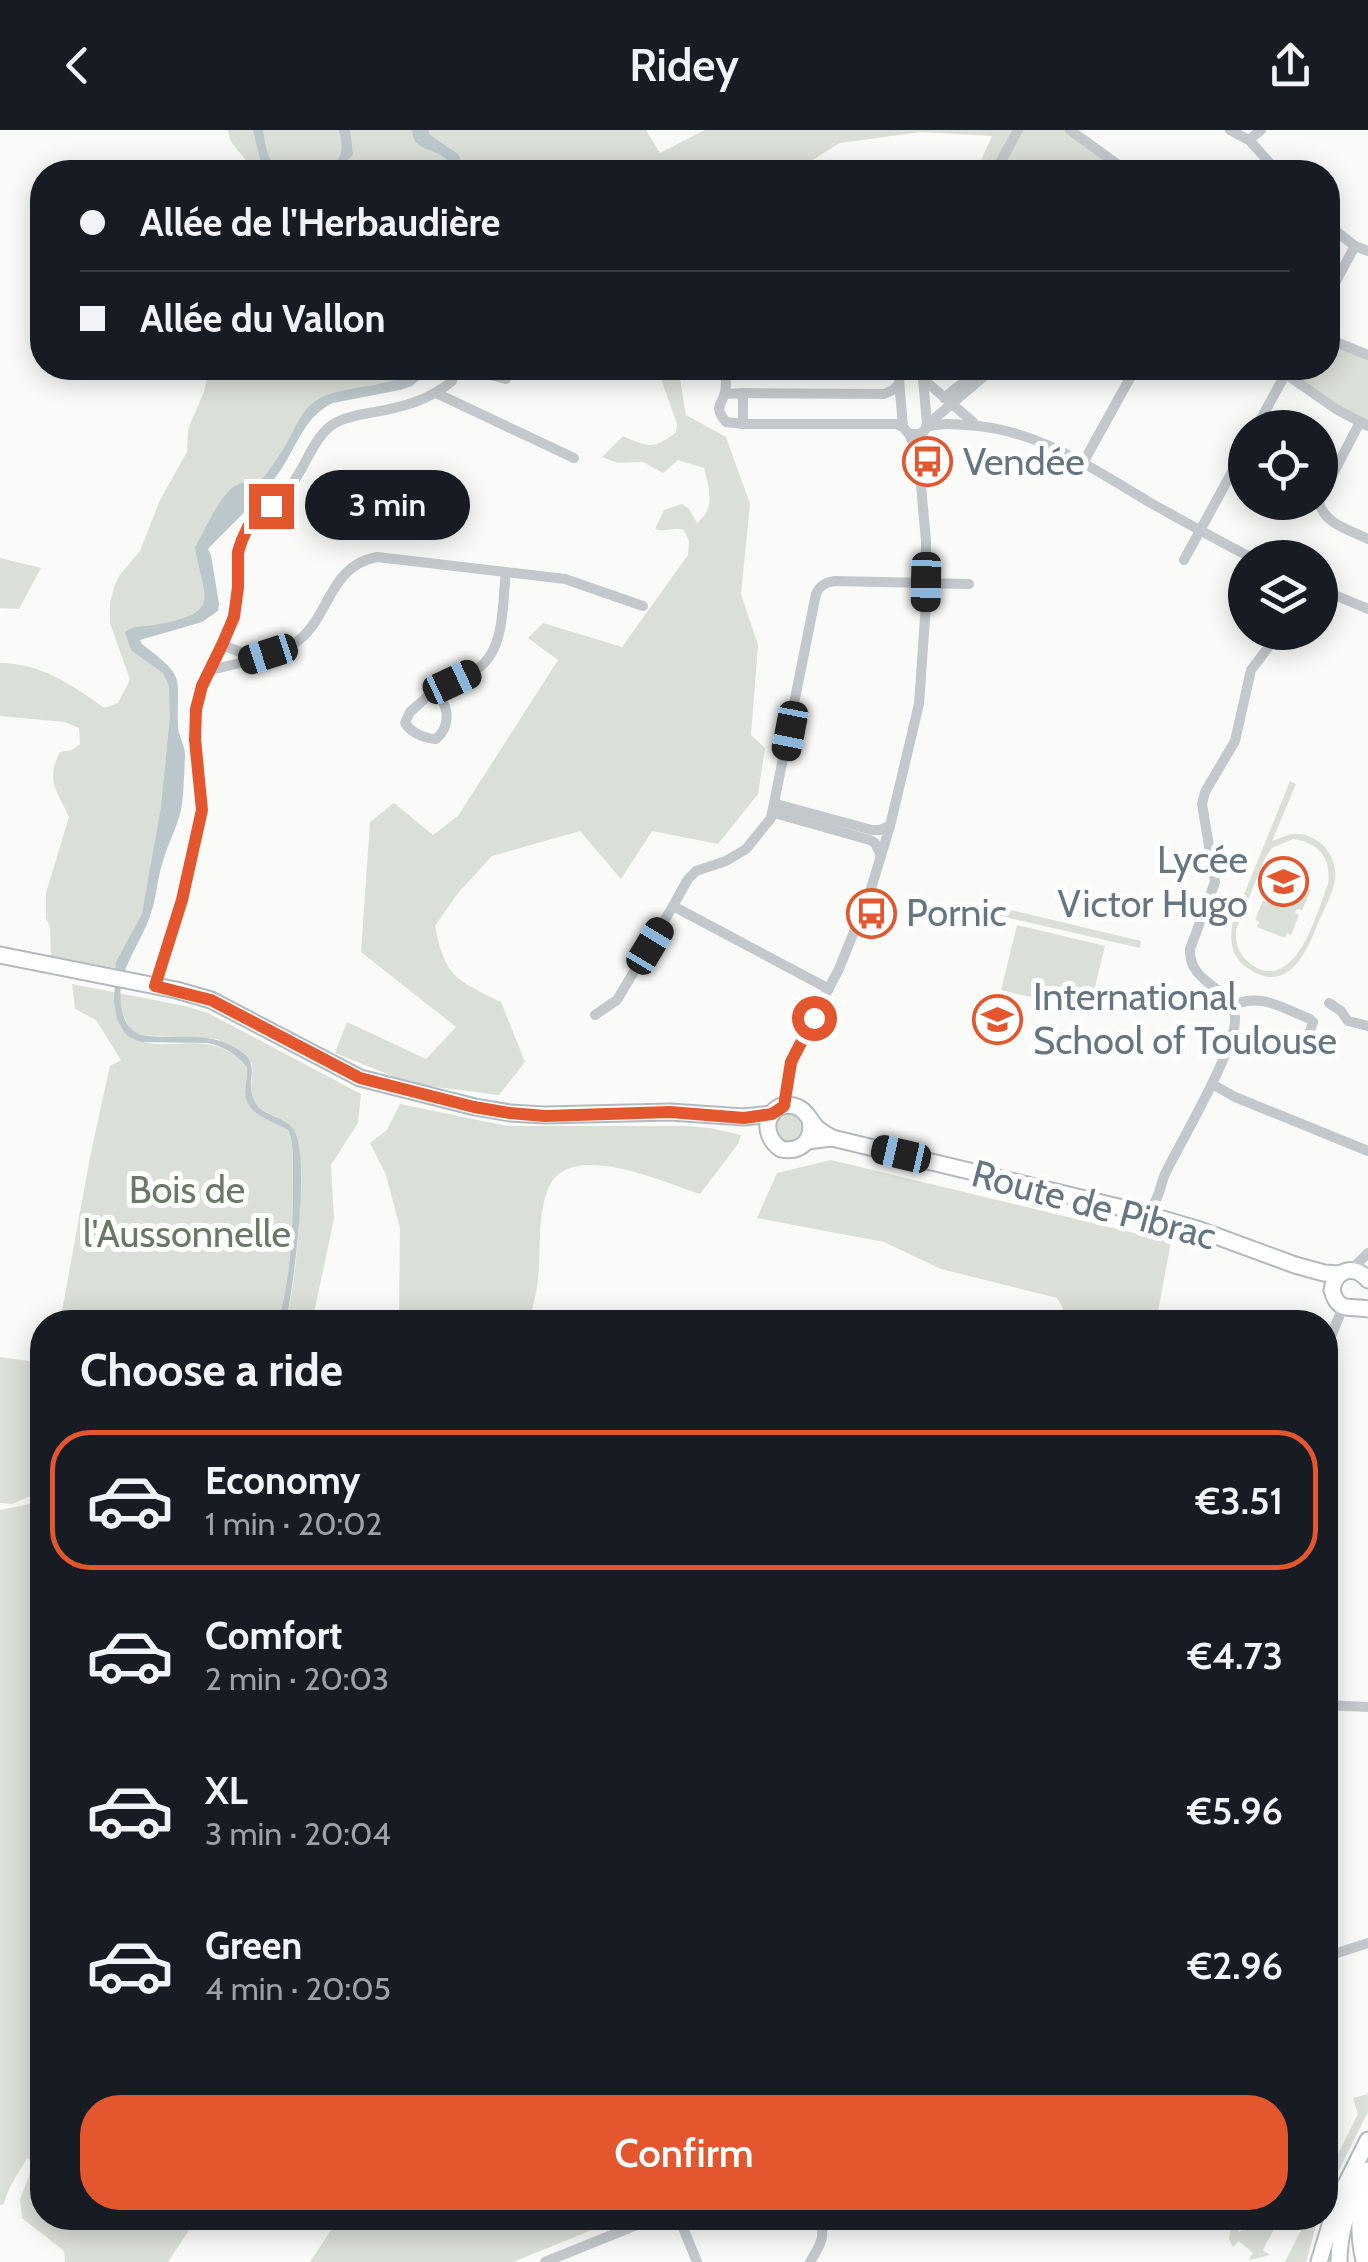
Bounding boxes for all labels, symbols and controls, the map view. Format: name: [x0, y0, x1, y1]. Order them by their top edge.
icon: back: [50, 38, 105, 93]
text: Ridey: [629, 38, 739, 92]
icon: share: [1263, 38, 1318, 93]
text: Allée de l'Herbaudière: [140, 199, 500, 246]
text: Allée du Vallon: [140, 295, 385, 342]
map controls: [1228, 410, 1338, 650]
button: locate: [1228, 410, 1338, 520]
bus stop icon: Vendée: [902, 436, 954, 488]
place label: Vendée: [963, 438, 1085, 485]
callout: 3 min: [306, 471, 471, 541]
route end: [249, 484, 294, 529]
text: 3 min: [349, 485, 426, 524]
button: layers: [1228, 540, 1338, 650]
car: [910, 552, 942, 612]
car: [235, 630, 301, 678]
car: [418, 656, 486, 708]
car: [770, 699, 810, 763]
place label: Lycée Victor Hugo: [1058, 836, 1248, 927]
school or university icon: Lycée Victor Hugo: [1257, 856, 1309, 908]
bus stop icon: Pornic: [845, 887, 897, 939]
place label: Pornic: [906, 889, 1007, 936]
car: [622, 913, 678, 979]
place label: International School of Toulouse: [1033, 973, 1337, 1064]
school or university icon: International School of Toulouse: [972, 993, 1024, 1045]
route start: [792, 996, 837, 1041]
car: [868, 1133, 934, 1175]
street label: Route de Pibrac: [967, 1149, 1221, 1260]
park label: Bois de l'Aussonnelle: [83, 1166, 291, 1257]
text: Choose a ride: [80, 1343, 343, 1397]
icon: car: [85, 1455, 175, 1545]
text: Economy: [205, 1457, 360, 1504]
text: €3.51: [1196, 1477, 1283, 1524]
text: 1 min · 20:02: [205, 1504, 382, 1543]
icon: car: [85, 1610, 175, 1700]
text: Comfort: [205, 1612, 342, 1659]
text: €4.73: [1188, 1632, 1283, 1679]
text: 2 min · 20:03: [205, 1659, 389, 1698]
icon: car: [85, 1765, 175, 1855]
text: XL: [205, 1767, 248, 1814]
text: €5.96: [1187, 1787, 1283, 1834]
text: 3 min · 20:04: [205, 1814, 391, 1853]
icon: car: [85, 1920, 175, 2010]
text: Green: [205, 1922, 302, 1969]
text: €2.96: [1188, 1942, 1283, 1989]
text: 4 min · 20:05: [205, 1969, 391, 2008]
button: Confirm: [80, 2095, 1288, 2210]

